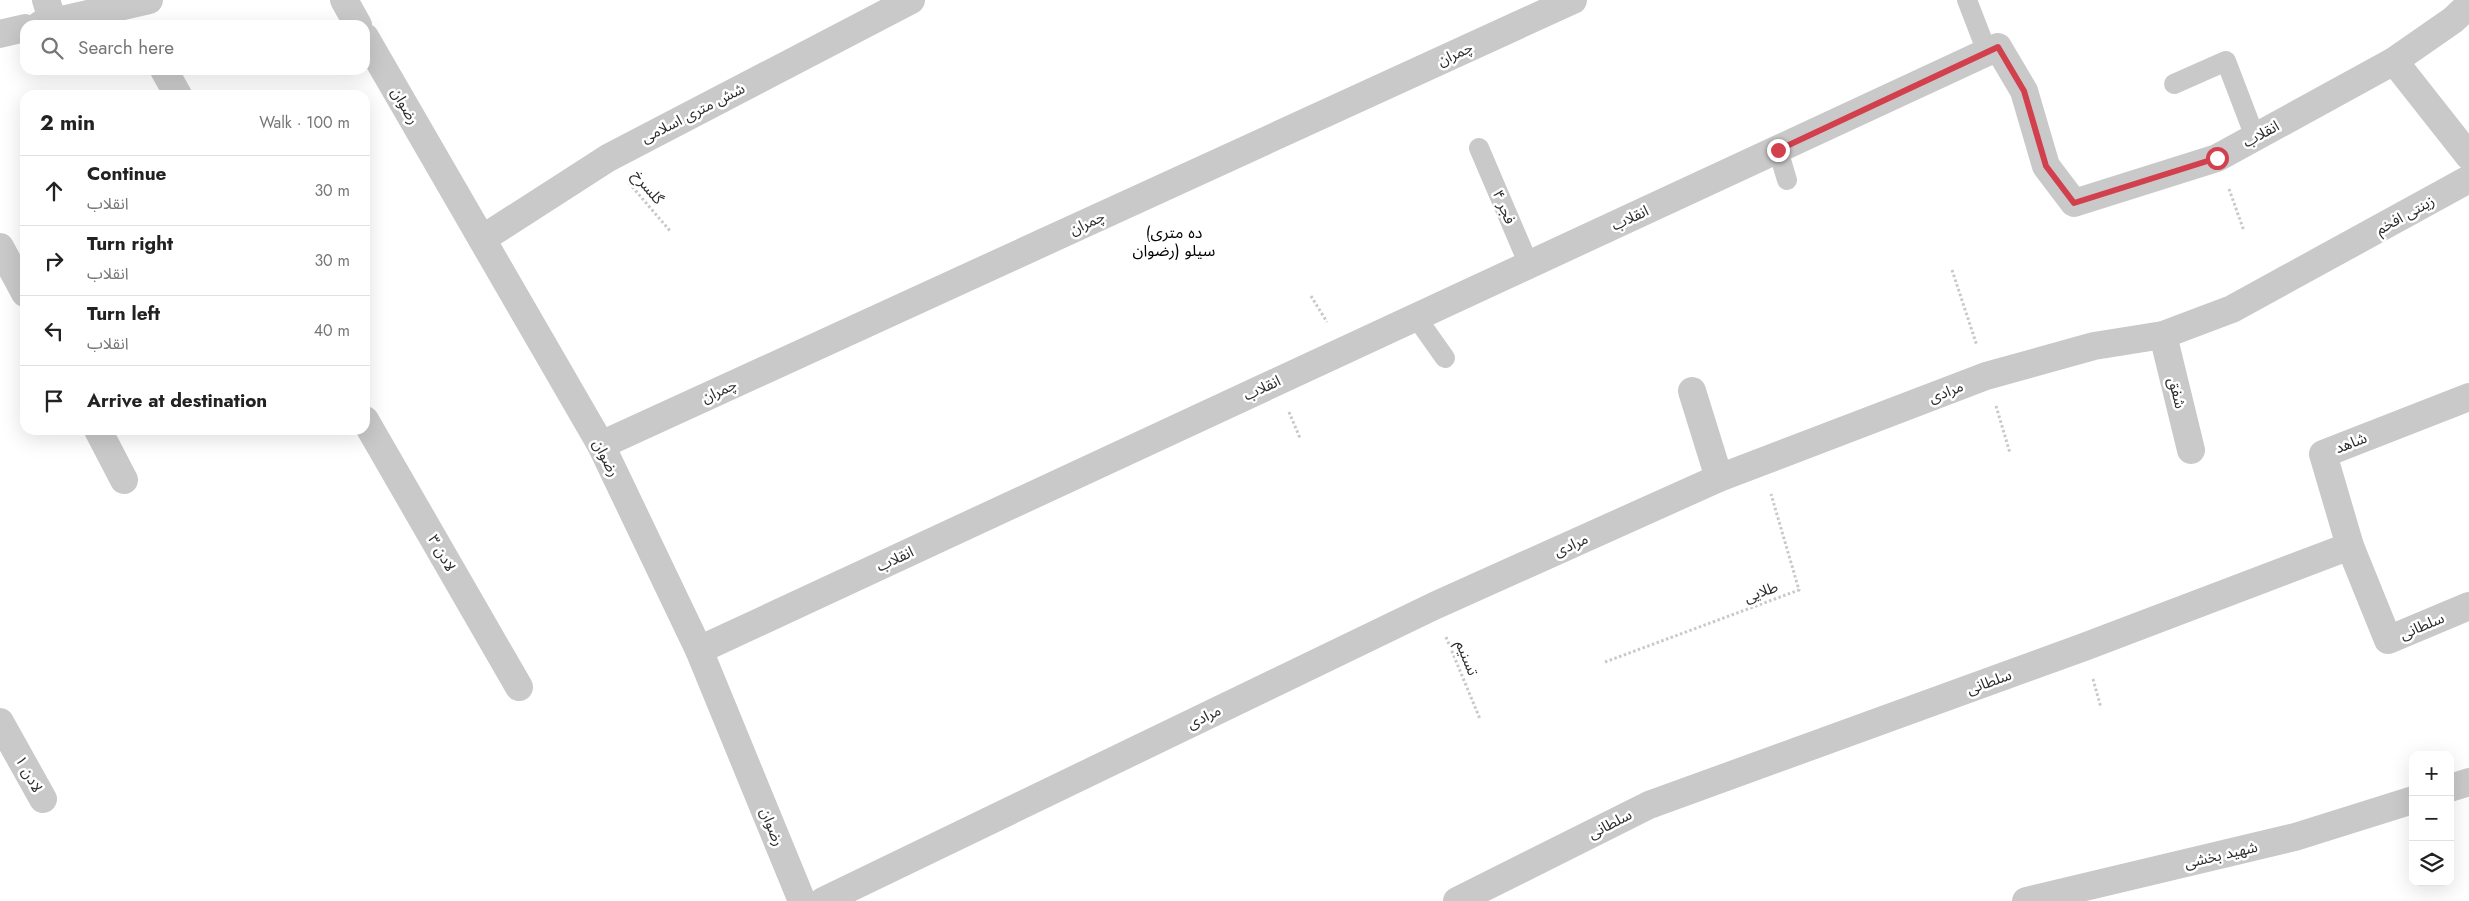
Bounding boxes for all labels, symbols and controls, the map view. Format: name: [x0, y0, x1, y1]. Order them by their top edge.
search box: [20, 20, 370, 75]
icon: search: [38, 34, 66, 62]
text: Search here: [78, 34, 174, 61]
street label: چمران: [1434, 36, 1477, 72]
street label: شش متری اسلامی: [637, 77, 749, 149]
street label: رضوان: [386, 83, 424, 129]
text: 2 min: [40, 108, 95, 138]
text: Walk · 100 m: [259, 111, 350, 134]
street label: انقلاب: [2239, 115, 2283, 153]
route end: [1767, 139, 1790, 162]
route start: [2206, 147, 2229, 170]
text: Continue: [87, 160, 166, 187]
street label: گلسرخ: [626, 165, 669, 210]
icon: ahead: [40, 177, 68, 205]
text: 30 m: [314, 179, 350, 202]
street label: فجر ۴: [1487, 186, 1521, 228]
street label: زینتی افخم: [2372, 190, 2438, 240]
text: انقلاب: [87, 192, 129, 215]
street label: انقلاب: [1608, 200, 1652, 236]
street label: چمران: [1066, 205, 1109, 241]
district label: (ده متری سیلو (رضوان: [1133, 221, 1215, 262]
text: Turn right: [87, 230, 173, 257]
icon: right: [40, 247, 68, 275]
text: 30 m: [314, 249, 350, 272]
text: انقلاب: [87, 262, 129, 285]
text: Turn left: [87, 300, 160, 327]
icon: left: [40, 317, 68, 345]
text: 40 m: [314, 319, 350, 342]
text: انقلاب: [87, 332, 129, 355]
street label: انقلاب: [1240, 370, 1284, 406]
street label: چمران: [698, 373, 741, 409]
street label: مرادی: [1925, 375, 1967, 409]
street label: شفق: [2163, 375, 2192, 411]
icon: arrive: [40, 387, 68, 415]
text: Arrive at destination: [87, 387, 267, 414]
street label: شاهد: [2332, 427, 2370, 459]
street label: رضوان: [587, 435, 625, 481]
street label: مرادی: [1550, 528, 1592, 562]
street label: لادن ۳: [423, 530, 461, 576]
street label: انقلاب: [873, 541, 917, 577]
street label: طلایی: [1741, 576, 1781, 608]
street label: سلطانی: [2396, 607, 2448, 645]
street label: تسنیم: [1450, 637, 1484, 679]
street label: سلطانی: [1963, 664, 2015, 700]
street label: مرادی: [1183, 699, 1225, 735]
street label: لادن ۱: [10, 751, 48, 797]
map controls: [2409, 751, 2454, 886]
button: +: [2409, 751, 2454, 796]
button: −: [2409, 796, 2454, 841]
street label: سلطانی: [1584, 804, 1636, 844]
street label: رضوان: [754, 805, 790, 849]
street label: شهید بخشی: [2182, 836, 2260, 874]
button: layers: [2409, 841, 2454, 886]

